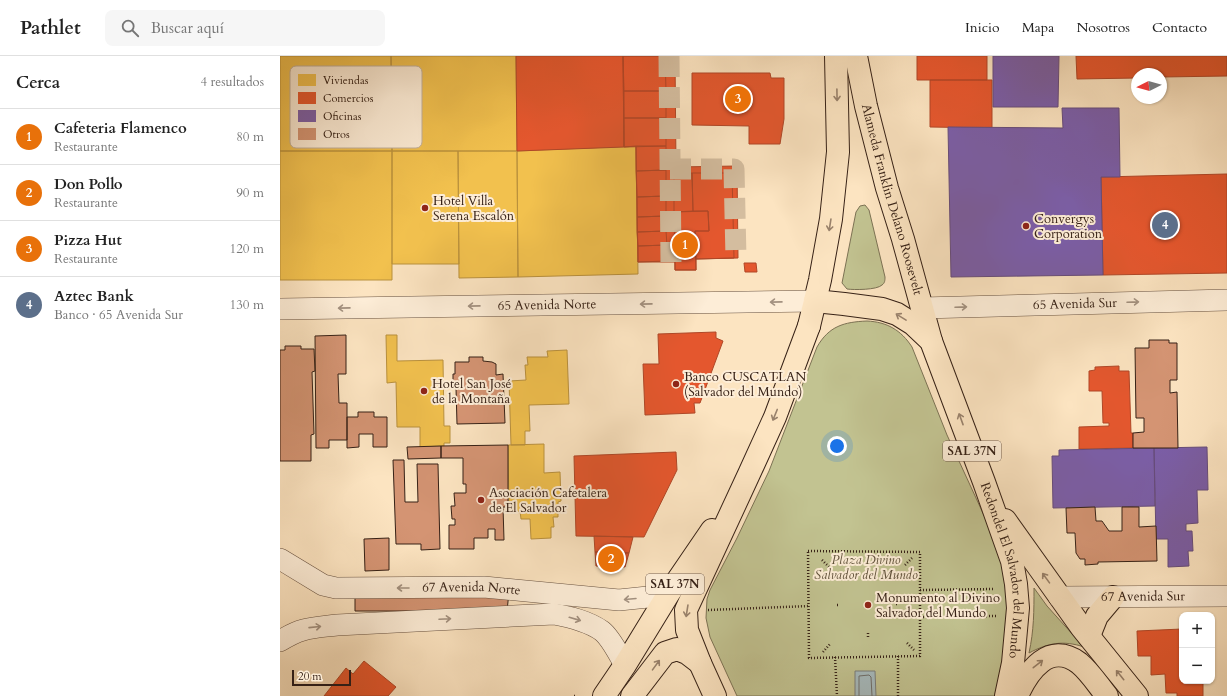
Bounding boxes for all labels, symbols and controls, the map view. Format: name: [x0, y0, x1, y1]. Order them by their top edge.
search box: [105, 10, 385, 46]
text: Pathlet: [20, 15, 81, 41]
icon: search: [119, 17, 141, 39]
text: Buscar aquí: [151, 18, 224, 38]
text: Inicio: [965, 18, 1000, 37]
text: Mapa: [1022, 18, 1054, 37]
text: Nosotros: [1076, 18, 1130, 37]
text: Contacto: [1152, 18, 1207, 37]
legend: [290, 66, 422, 148]
north arrow: [1131, 68, 1167, 104]
text: Cerca: [16, 71, 60, 94]
text: 4 resultados: [200, 73, 264, 91]
text: Viviendas: [323, 73, 369, 88]
pin: 3: [725, 84, 751, 114]
one-way arrow: [833, 88, 841, 101]
text: Comercios: [323, 91, 374, 106]
street label: Alameda Franklin Delano Roosevelt: [857, 102, 927, 297]
text: Oficinas: [323, 109, 362, 124]
text: Cafeteria Flamenco: [54, 118, 187, 138]
text: Otros: [323, 127, 350, 142]
text: 1: [26, 128, 32, 146]
text: 80 m: [236, 128, 264, 146]
text: Restaurante: [54, 138, 118, 156]
text: Don Pollo: [54, 174, 123, 194]
text: 2: [26, 184, 32, 202]
text: 90 m: [236, 184, 264, 202]
place label: Hotel Villa Serena Escalón: [433, 192, 515, 225]
text: Restaurante: [54, 194, 118, 212]
marker: Hotel Villa Serena Escalón: [420, 203, 430, 213]
place label: Convergys Corporation: [1034, 210, 1103, 243]
pin: 4: [1152, 210, 1178, 240]
one-way arrow: [825, 218, 833, 231]
marker: Convergys Corporation: [1021, 221, 1031, 231]
text: Pizza Hut: [54, 230, 122, 250]
pin: 1: [672, 230, 698, 260]
text: 3: [26, 240, 32, 258]
text: 120 m: [230, 240, 264, 258]
text: Restaurante: [54, 250, 118, 268]
text: Aztec Bank: [54, 286, 134, 306]
street label: 65 Avenida Sur: [1033, 294, 1117, 314]
street label: 65 Avenida Norte: [498, 295, 596, 315]
text: 4: [26, 296, 32, 314]
text: 130 m: [230, 296, 264, 314]
one-way arrow: [770, 298, 783, 306]
one-way arrow: [1126, 298, 1139, 306]
one-way arrow: [640, 300, 653, 308]
one-way arrow: [468, 302, 481, 310]
one-way arrow: [954, 303, 967, 311]
one-way arrow: [338, 304, 351, 312]
text: Banco · 65 Avenida Sur: [54, 306, 183, 324]
one-way arrow: [896, 313, 907, 321]
place label: Banco CUSCATLAN (Salvador del Mundo): [684, 368, 806, 401]
place label: Hotel San José de la Montaña: [432, 375, 511, 408]
marker: Banco CUSCATLAN (Salvador del Mundo): [671, 379, 681, 389]
marker: Hotel San José de la Montaña: [419, 386, 429, 396]
one-way arrow: [771, 409, 779, 421]
one-way arrow: [956, 414, 964, 426]
your location: [827, 436, 847, 456]
road number: SAL 37N: [943, 441, 1001, 461]
street label: Redondel El Salvador del Mundo: [976, 480, 1027, 659]
place label: Asociación Cafetalera de El Salvador: [489, 484, 607, 517]
marker: Asociación Cafetalera de El Salvador: [476, 495, 486, 505]
pin: 2: [598, 544, 624, 574]
park label: Plaza Divino Salvador del Mundo: [814, 551, 918, 584]
one-way arrow: [1042, 573, 1050, 584]
road number: SAL 37N: [646, 574, 704, 594]
street label: 67 Avenida Norte: [422, 578, 521, 599]
one-way arrow: [397, 584, 410, 592]
street label: 67 Avenida Sur: [1101, 587, 1185, 606]
place label: Monumento al Divino Salvador del Mundo: [876, 589, 1000, 622]
one-way arrow: [624, 595, 637, 602]
marker: Monumento al Divino Salvador del Mundo: [863, 600, 873, 610]
one-way arrow: [683, 605, 691, 618]
map controls: [1179, 612, 1215, 684]
button: +: [1179, 612, 1215, 648]
one-way arrow: [438, 615, 451, 623]
one-way arrow: [568, 616, 581, 623]
one-way arrow: [309, 623, 322, 631]
button: −: [1179, 648, 1215, 684]
one-way arrow: [651, 660, 660, 671]
one-way arrow: [1033, 660, 1044, 669]
scale bar: [292, 668, 351, 687]
text: 20 m: [298, 669, 322, 684]
one-way arrow: [1116, 670, 1124, 681]

